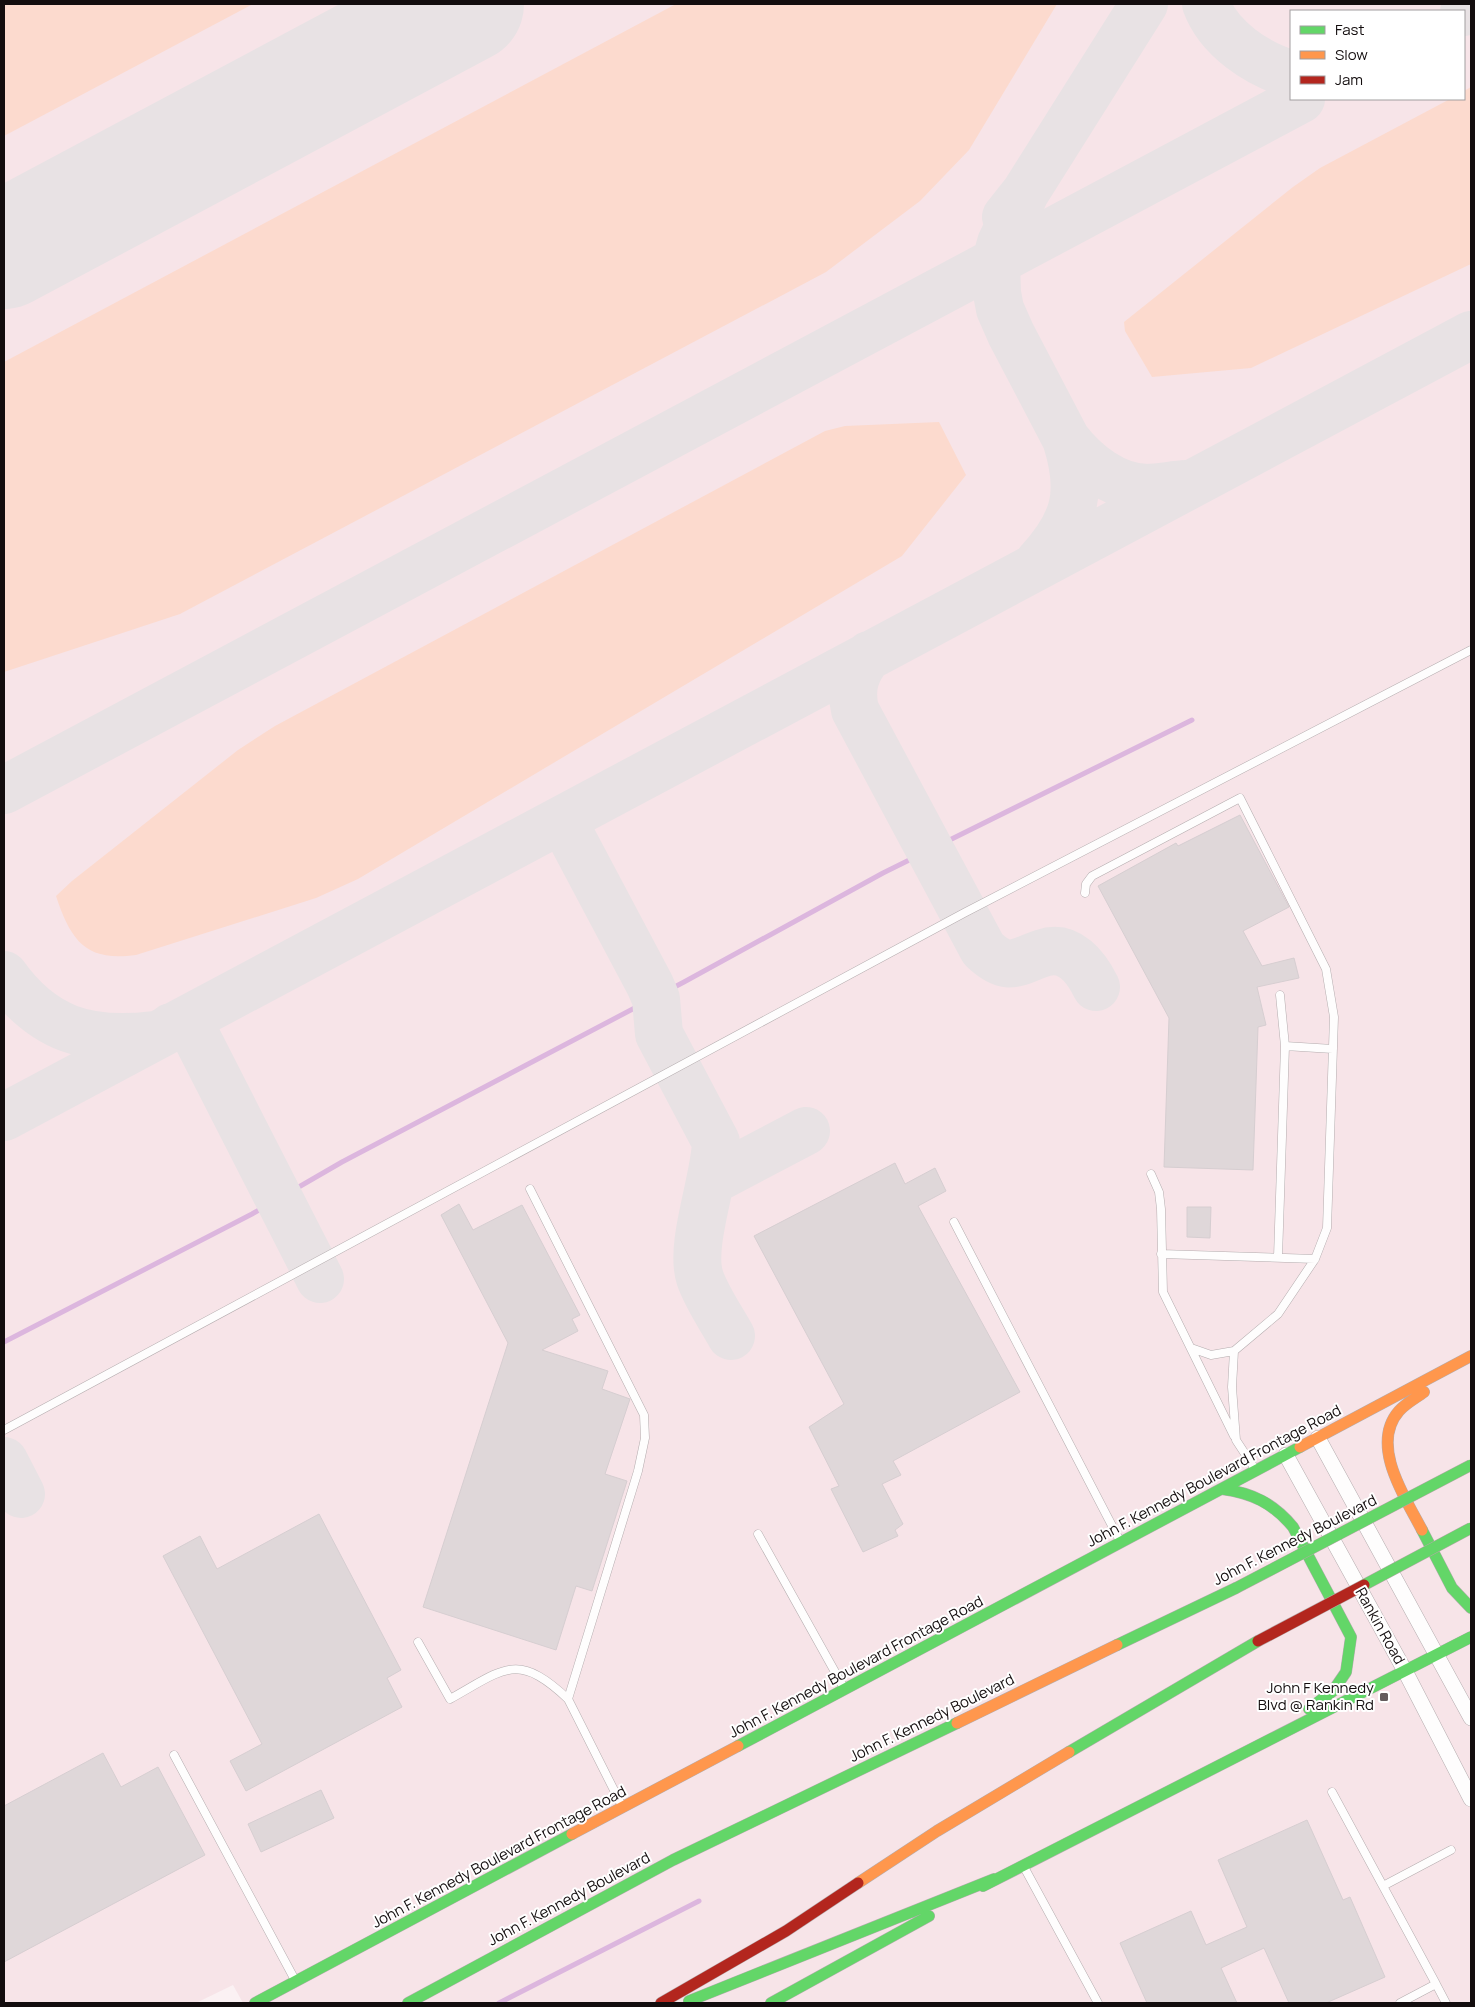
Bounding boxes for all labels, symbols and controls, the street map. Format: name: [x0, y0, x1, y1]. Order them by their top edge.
legend: [1290, 10, 1465, 100]
text: Fast: [1335, 19, 1364, 40]
text: Slow: [1335, 44, 1368, 65]
text: Jam: [1335, 69, 1363, 90]
street label: John F. Kennedy Boulevard Frontage Road: [1084, 1401, 1344, 1551]
street label: John F. Kennedy Boulevard: [1210, 1491, 1380, 1589]
street label: Rankin Road: [1351, 1583, 1410, 1668]
street label: John F. Kennedy Boulevard Frontage Road: [726, 1592, 986, 1742]
street label: John F. Kennedy Boulevard: [847, 1670, 1017, 1766]
place label: John F Kennedy Blvd @ Rankin Rd: [1258, 1677, 1374, 1715]
marker: John F Kennedy Blvd @ Rankin Rd: [1378, 1691, 1390, 1703]
street label: John F. Kennedy Boulevard Frontage Road: [369, 1782, 629, 1932]
street label: John F. Kennedy Boulevard: [485, 1849, 653, 1949]

